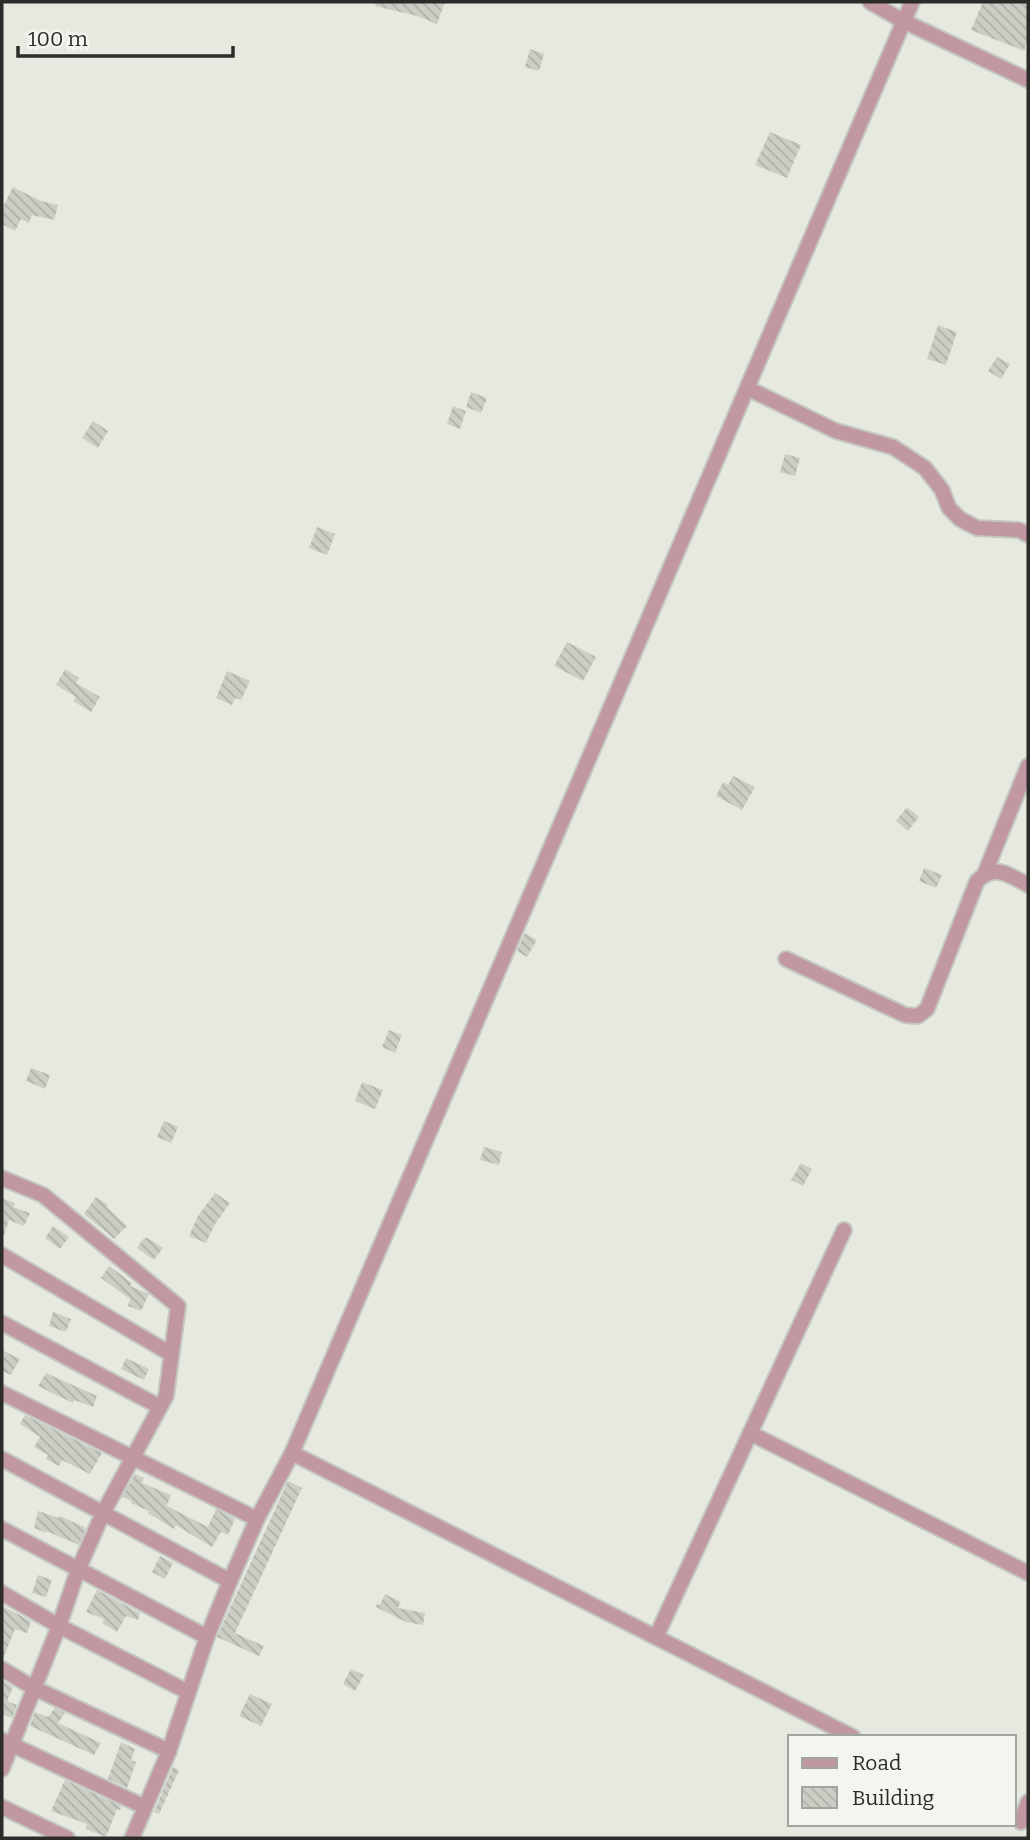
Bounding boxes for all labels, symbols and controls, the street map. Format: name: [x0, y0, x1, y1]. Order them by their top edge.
scale bar: [18, 14, 233, 58]
text: 100 m: [28, 26, 88, 52]
legend: [788, 1735, 1016, 1826]
text: Road: [852, 1750, 901, 1776]
text: Building: [852, 1785, 935, 1811]

